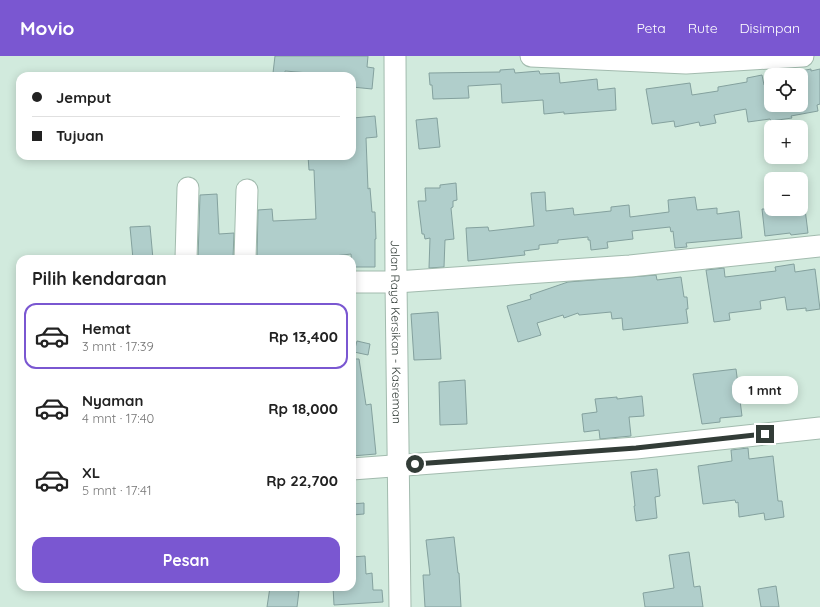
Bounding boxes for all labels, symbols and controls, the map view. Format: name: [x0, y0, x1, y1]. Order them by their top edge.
text: Movio: [20, 16, 74, 40]
text: Peta: [636, 19, 666, 37]
text: Rute: [688, 19, 718, 37]
text: Disimpan: [740, 19, 800, 37]
map controls: [764, 68, 808, 216]
button: locate: [764, 68, 808, 112]
text: Jemput: [56, 88, 111, 107]
button: +: [764, 120, 808, 164]
text: Tujuan: [56, 126, 104, 145]
button: −: [764, 172, 808, 216]
street label: Jalan Raya Kersikan - Kasreman: [388, 240, 405, 424]
text: Pilih kendaraan: [32, 267, 167, 290]
icon: car: [34, 318, 70, 354]
text: Hemat: [82, 319, 131, 338]
text: Rp 13,400: [269, 327, 338, 346]
text: 3 mnt · 17:39: [82, 338, 154, 354]
callout: 1 mnt: [732, 376, 798, 404]
text: 1 mnt: [748, 382, 782, 398]
icon: car: [34, 390, 70, 426]
text: Nyaman: [82, 391, 143, 410]
text: Rp 18,000: [268, 399, 338, 418]
text: 4 mnt · 17:40: [82, 410, 154, 426]
route end: [756, 425, 774, 443]
route start: [406, 455, 424, 473]
icon: car: [34, 462, 70, 498]
text: XL: [82, 463, 100, 482]
text: Rp 22,700: [266, 471, 338, 490]
text: 5 mnt · 17:41: [82, 482, 152, 498]
button: Pesan: [32, 537, 340, 583]

